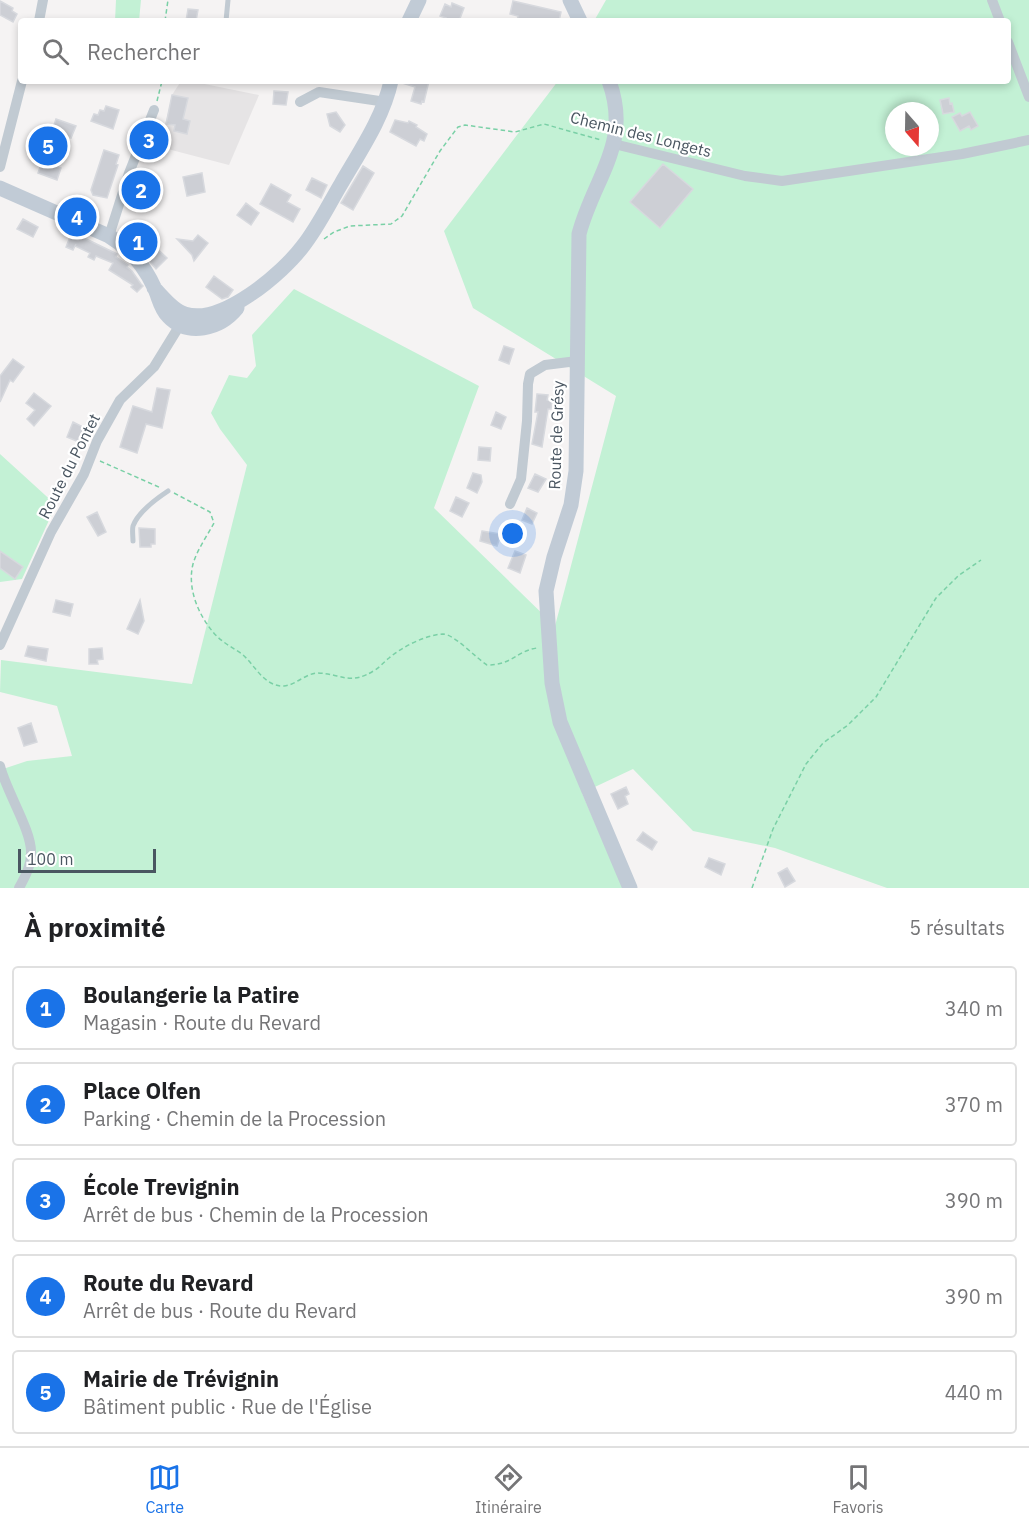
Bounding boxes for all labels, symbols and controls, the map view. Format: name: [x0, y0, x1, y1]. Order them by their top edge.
search box: [18, 18, 1011, 84]
icon: search: [39, 35, 72, 68]
text: Rechercher: [87, 37, 200, 66]
north arrow: [885, 102, 939, 156]
street label: Chemin des Longets: [568, 107, 714, 161]
pin: 3: [130, 118, 168, 162]
pin: 5: [28, 124, 68, 168]
pin: 2: [122, 168, 160, 213]
pin: 4: [58, 194, 97, 240]
pin: 1: [118, 220, 158, 264]
street label: Route de Grésy: [544, 380, 568, 490]
street label: Route du Pontet: [34, 410, 104, 522]
your location: [498, 519, 527, 548]
scale bar: [18, 846, 156, 874]
text: 100 m: [27, 849, 74, 869]
text: À proximité: [24, 910, 166, 944]
text: 5 résultats: [909, 914, 1005, 941]
text: Boulangerie la Patire: [83, 980, 299, 1009]
text: 1: [40, 995, 52, 1022]
text: 340 m: [945, 995, 1003, 1022]
text: Magasin · Route du Revard: [83, 1009, 321, 1036]
text: Place Olfen: [83, 1076, 201, 1105]
text: 2: [40, 1091, 52, 1118]
text: 370 m: [945, 1091, 1003, 1118]
text: Parking · Chemin de la Procession: [83, 1105, 386, 1132]
text: École Trevignin: [83, 1172, 240, 1201]
text: 3: [40, 1187, 52, 1214]
text: 390 m: [945, 1187, 1003, 1214]
text: Arrêt de bus · Chemin de la Procession: [83, 1201, 429, 1228]
text: Route du Revard: [83, 1268, 254, 1297]
text: 4: [40, 1283, 52, 1310]
text: 390 m: [945, 1283, 1003, 1310]
text: Arrêt de bus · Route du Revard: [83, 1297, 357, 1324]
text: Mairie de Trévignin: [83, 1364, 279, 1393]
text: 5: [40, 1379, 52, 1406]
text: 440 m: [945, 1379, 1003, 1406]
text: Bâtiment public · Rue de l'Église: [83, 1393, 372, 1420]
tab: Carte: [145, 1461, 184, 1517]
tab: Itinéraire: [475, 1461, 542, 1517]
tab: Favoris: [833, 1461, 884, 1517]

